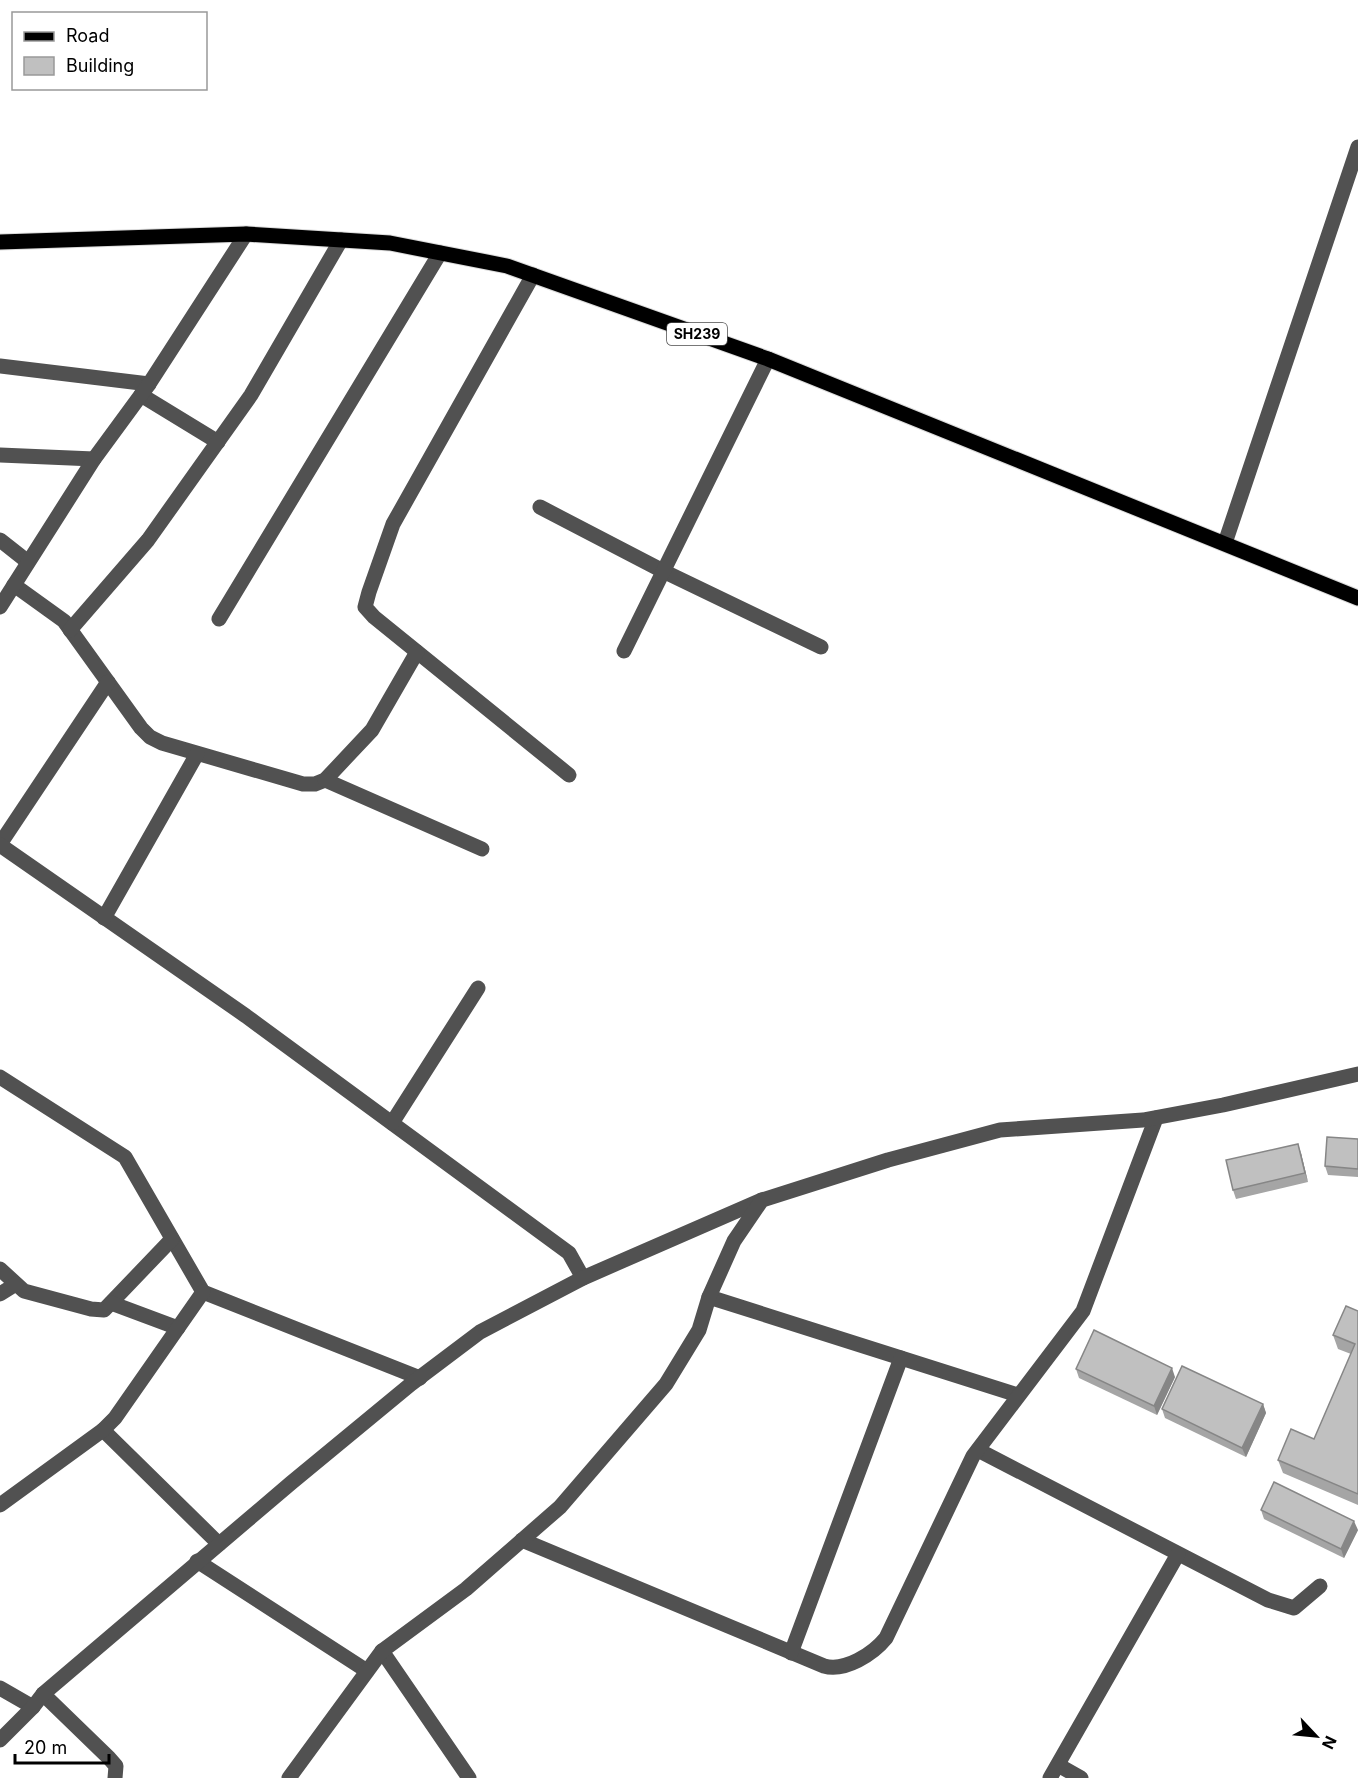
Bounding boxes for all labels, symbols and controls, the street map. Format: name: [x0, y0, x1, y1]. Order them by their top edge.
legend: [12, 12, 207, 90]
text: Road: [66, 25, 109, 46]
text: Building: [66, 55, 134, 76]
road number: SH239: [667, 323, 727, 345]
north arrow: [1286, 1706, 1346, 1766]
scale bar: [15, 1727, 110, 1765]
text: N: [1318, 1733, 1341, 1752]
text: 20 m: [24, 1737, 67, 1758]

